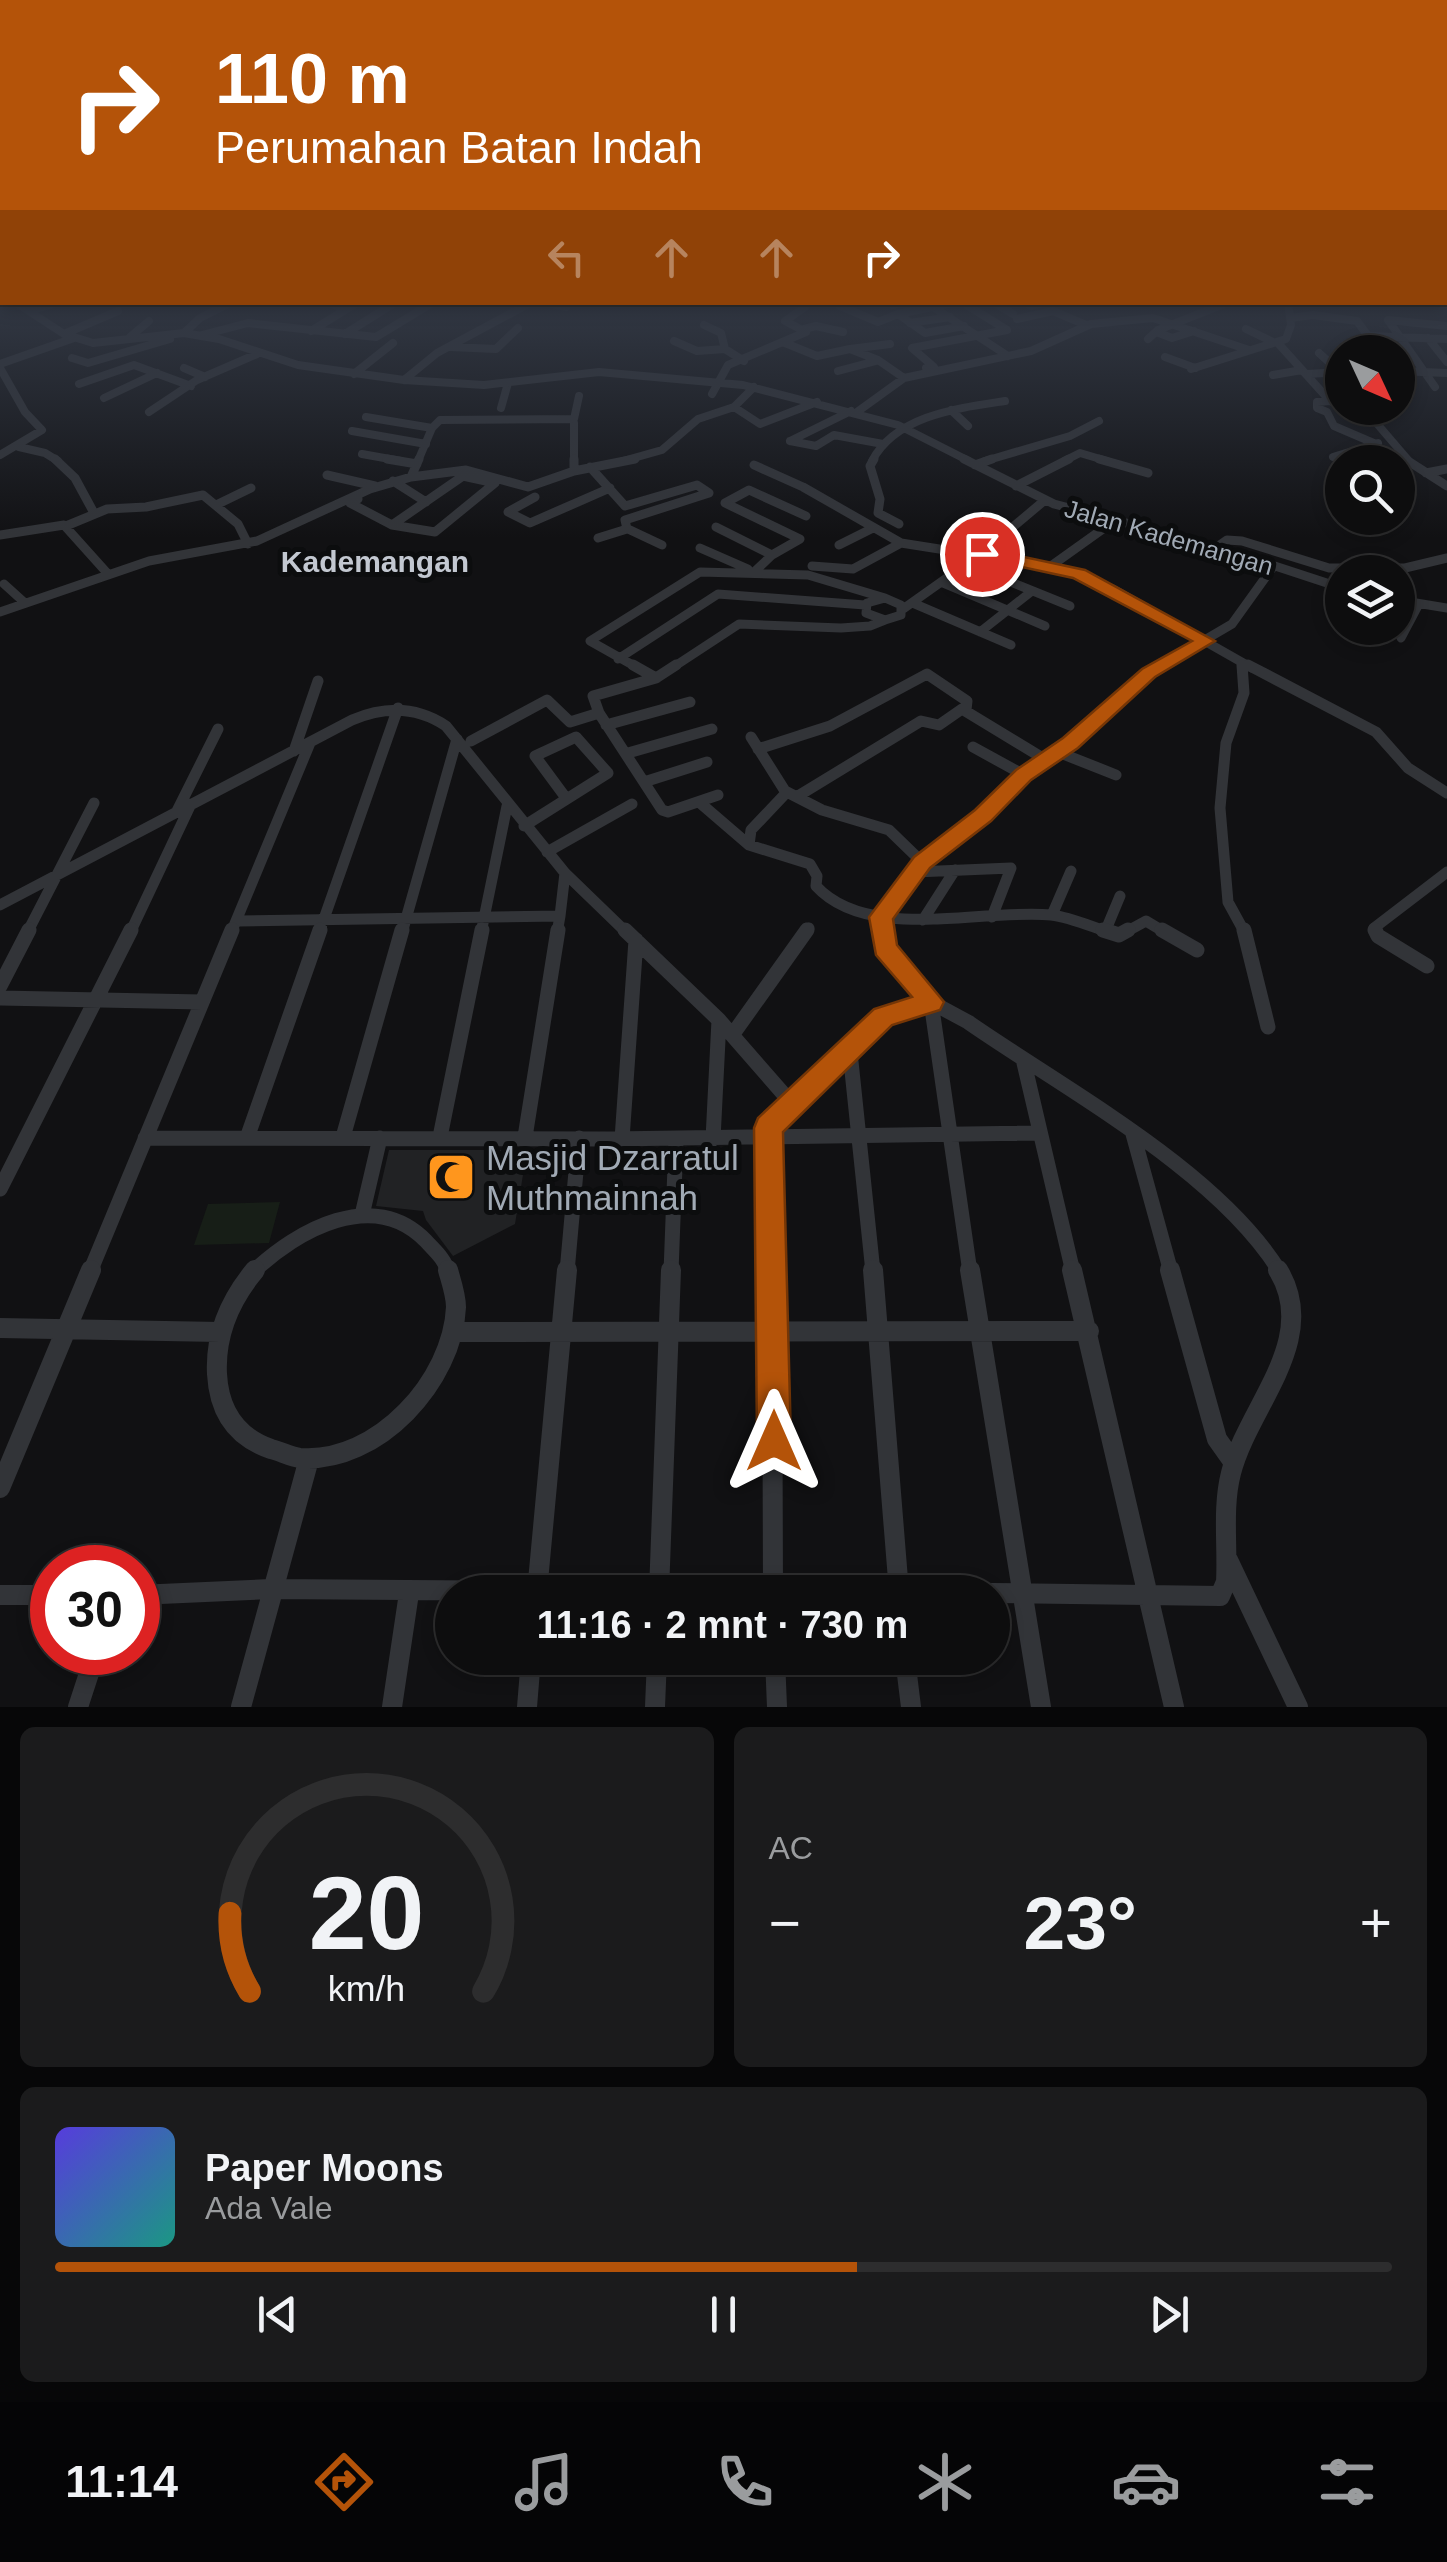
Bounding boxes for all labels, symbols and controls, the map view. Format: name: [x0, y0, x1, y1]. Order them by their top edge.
icon: right: [50, 40, 180, 170]
text: 110 m: [215, 40, 410, 118]
text: Perumahan Batan Indah: [215, 122, 703, 173]
icon: left: [539, 230, 594, 285]
icon: ahead: [644, 230, 699, 285]
icon: ahead: [749, 230, 804, 285]
icon: right: [854, 230, 909, 285]
north arrow: [1325, 335, 1415, 425]
map controls: [1325, 335, 1415, 645]
button: search: [1325, 445, 1415, 535]
street label: Jalan Kademangan: [1062, 494, 1276, 580]
pin: [940, 512, 1025, 597]
icon: arrive: [955, 527, 1010, 582]
district label: Kademangan: [281, 545, 469, 578]
button: layers: [1325, 555, 1415, 645]
place label: Masjid Dzarratul Muthmainnah: [486, 1138, 739, 1217]
mosque icon: Masjid Dzarratul Muthmainnah: [425, 1151, 477, 1203]
position arrow: [722, 1389, 826, 1493]
speed limit sign: 30: [30, 1545, 160, 1675]
text: 11:16 · 2 mnt · 730 m: [537, 1604, 908, 1646]
text: AC: [769, 1830, 813, 1866]
text: 20: [309, 1855, 425, 1971]
text: 23°: [1024, 1881, 1137, 1965]
text: −: [769, 1892, 801, 1954]
text: +: [1360, 1892, 1392, 1954]
text: km/h: [328, 1969, 405, 2009]
text: Paper Moons: [205, 2147, 444, 2189]
text: Ada Vale: [205, 2190, 333, 2226]
icon: previous: [250, 2287, 305, 2342]
icon: pause: [696, 2287, 751, 2342]
icon: next: [1142, 2287, 1197, 2342]
icon: directions: [309, 2447, 379, 2517]
icon: music: [509, 2447, 579, 2517]
icon: phone: [710, 2447, 780, 2517]
icon: climate: [910, 2447, 980, 2517]
icon: car: [1111, 2447, 1181, 2517]
icon: filters: [1312, 2447, 1382, 2517]
text: 11:14: [65, 2456, 178, 2507]

